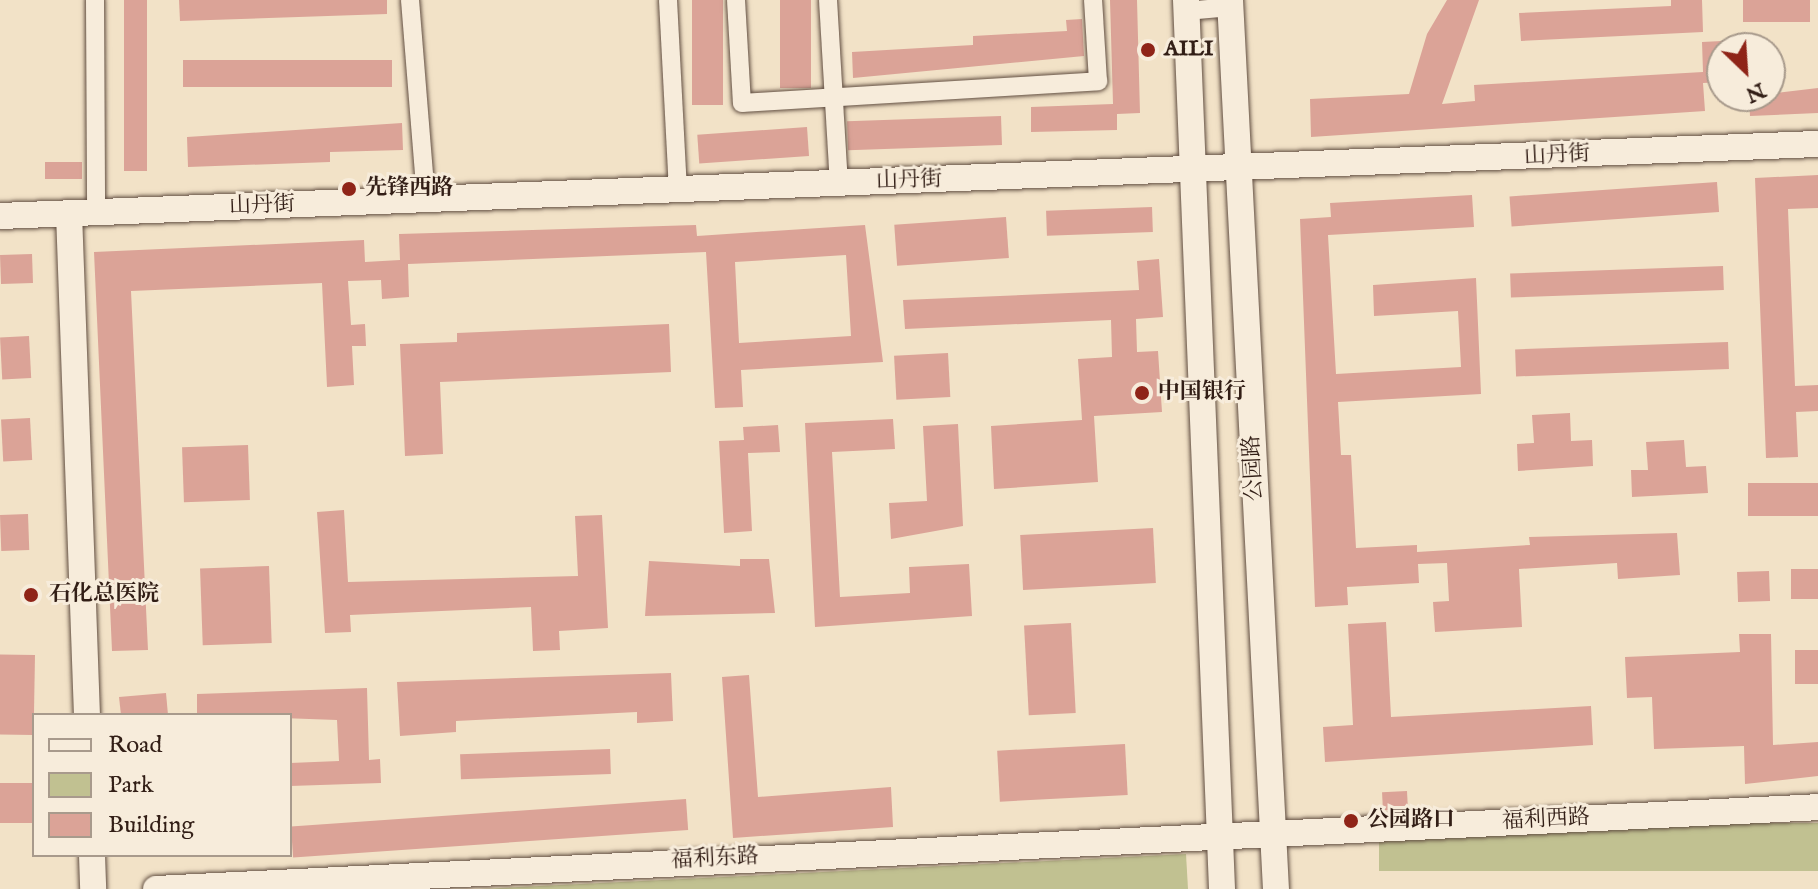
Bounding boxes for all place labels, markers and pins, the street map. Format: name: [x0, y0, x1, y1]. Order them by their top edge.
place label: AILI: [1164, 37, 1213, 63]
marker: AILI: [1139, 41, 1157, 59]
place label: 先锋西路: [365, 176, 453, 202]
marker: 先锋西路: [340, 180, 358, 198]
place label: 中国银行: [1158, 380, 1246, 406]
marker: 中国银行: [1133, 384, 1151, 402]
place label: 石化总医院: [49, 582, 159, 608]
marker: 石化总医院: [20, 584, 42, 606]
place label: 公园路口: [1367, 808, 1455, 834]
marker: 公园路口: [1342, 812, 1360, 830]

